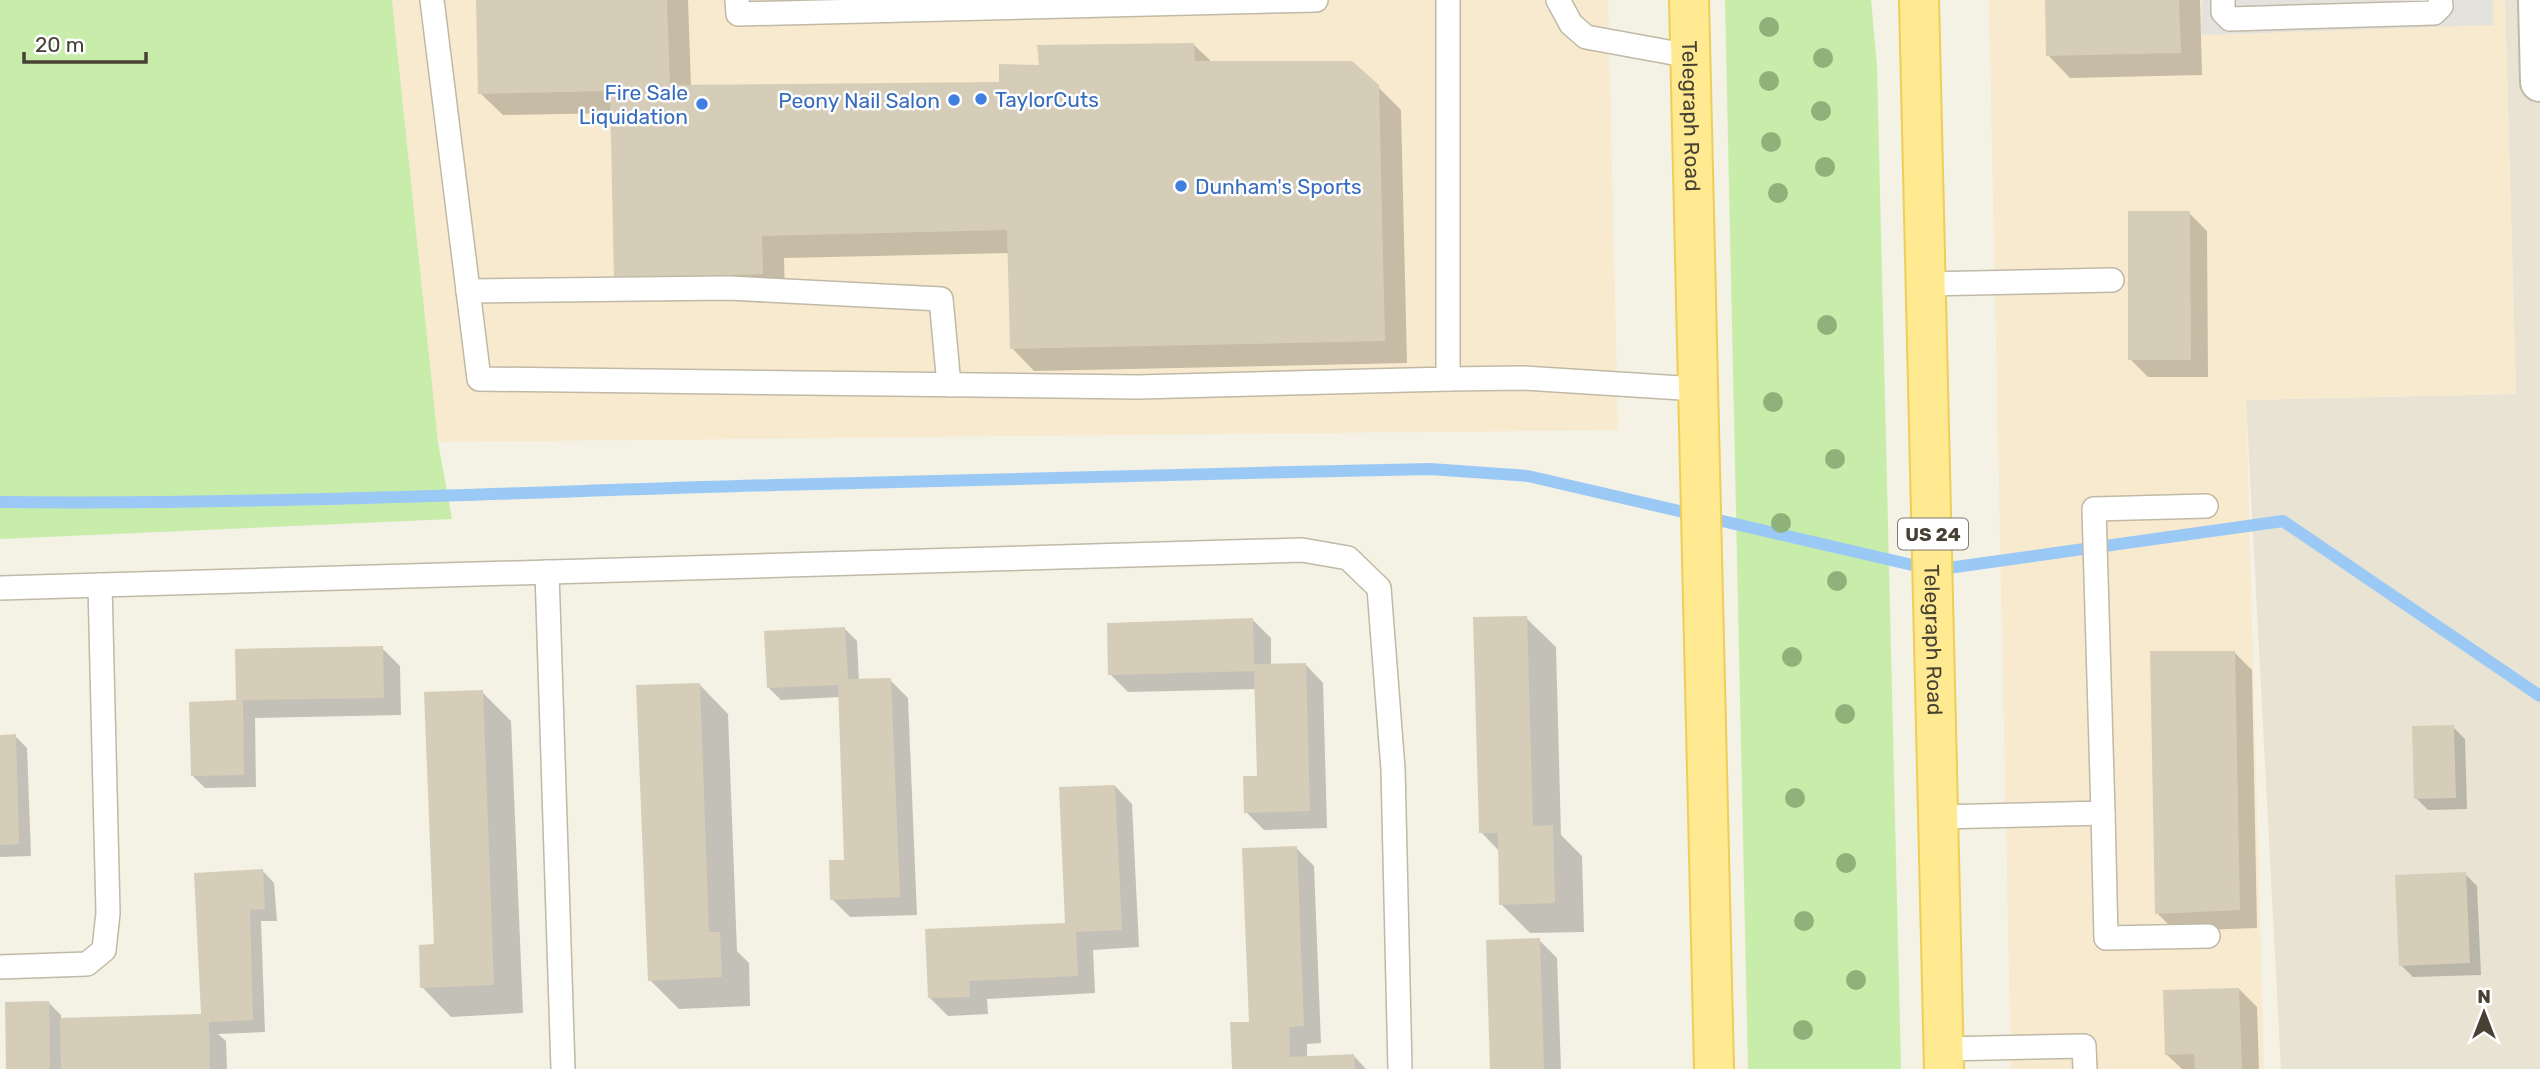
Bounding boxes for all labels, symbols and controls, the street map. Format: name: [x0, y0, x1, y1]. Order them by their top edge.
scale bar: [24, 21, 147, 65]
text: 20 m: [35, 32, 84, 57]
street label: Telegraph Road: [1677, 40, 1706, 192]
place label: Fire Sale Liquidation: [579, 80, 688, 129]
place label: TaylorCuts: [995, 87, 1099, 112]
place label: Peony Nail Salon: [778, 88, 940, 113]
marker: TaylorCuts: [973, 91, 989, 107]
marker: Peony Nail Salon: [946, 92, 962, 108]
marker: Fire Sale Liquidation: [694, 96, 710, 112]
place label: Dunham's Sports: [1195, 174, 1362, 199]
marker: Dunham's Sports: [1173, 178, 1189, 194]
road number: US 24: [1898, 519, 1968, 550]
street label: Telegraph Road: [1920, 564, 1948, 716]
north arrow: [2449, 978, 2519, 1048]
text: N: [2477, 985, 2491, 1008]

